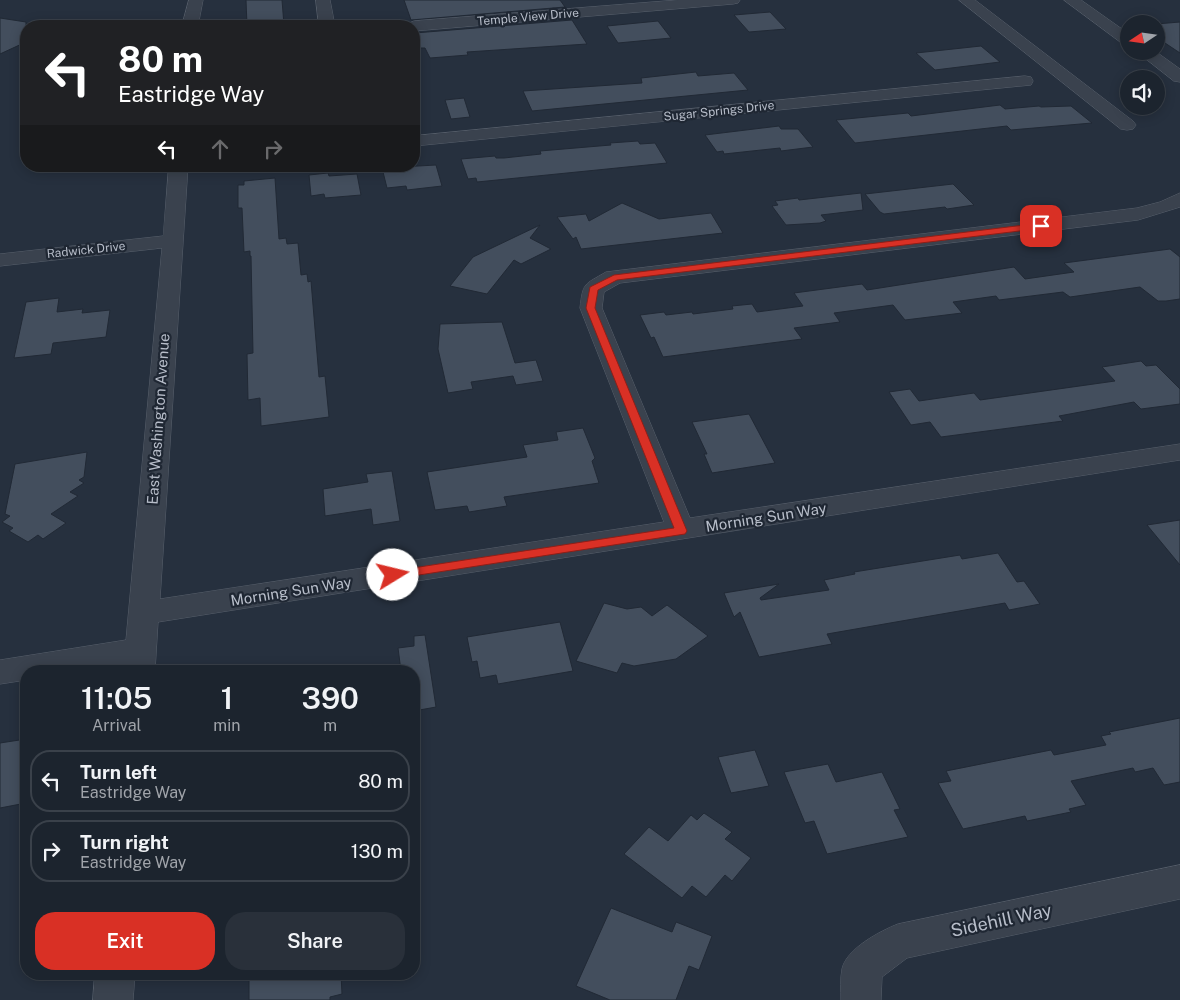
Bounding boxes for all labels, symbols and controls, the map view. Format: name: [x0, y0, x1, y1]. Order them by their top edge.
street label: Temple View Drive: [477, 6, 580, 28]
north arrow: [1120, 15, 1165, 60]
map controls: [1120, 15, 1165, 115]
text: 80 m: [118, 39, 203, 80]
icon: left: [35, 40, 100, 105]
button: sound: [1120, 70, 1165, 115]
text: Eastridge Way: [118, 81, 264, 107]
street label: Sugar Springs Drive: [663, 98, 775, 124]
icon: left: [153, 135, 181, 163]
icon: ahead: [206, 135, 234, 163]
icon: right: [259, 135, 287, 163]
pin: [1020, 205, 1062, 247]
icon: arrive: [1027, 212, 1055, 240]
street label: Radwick Drive: [46, 239, 126, 261]
street label: East Washington Avenue: [144, 333, 172, 505]
street label: Morning Sun Way: [704, 499, 828, 535]
position arrow: [366, 548, 418, 600]
street label: Morning Sun Way: [229, 573, 353, 609]
text: 11:05: [81, 680, 152, 716]
text: 1: [221, 680, 233, 716]
text: 390: [302, 680, 359, 716]
text: Arrival: [92, 716, 141, 735]
text: min: [213, 716, 241, 735]
text: m: [323, 716, 337, 735]
text: Turn left: [80, 761, 157, 783]
icon: left: [37, 767, 65, 795]
text: 80 m: [358, 770, 403, 792]
text: Eastridge Way: [80, 783, 186, 802]
text: Turn right: [80, 831, 169, 853]
icon: right: [37, 837, 65, 865]
text: 130 m: [351, 840, 403, 862]
text: Eastridge Way: [80, 853, 186, 872]
street label: Sidehill Way: [949, 899, 1054, 941]
button: Exit: [35, 912, 215, 970]
button: Share: [225, 912, 405, 970]

